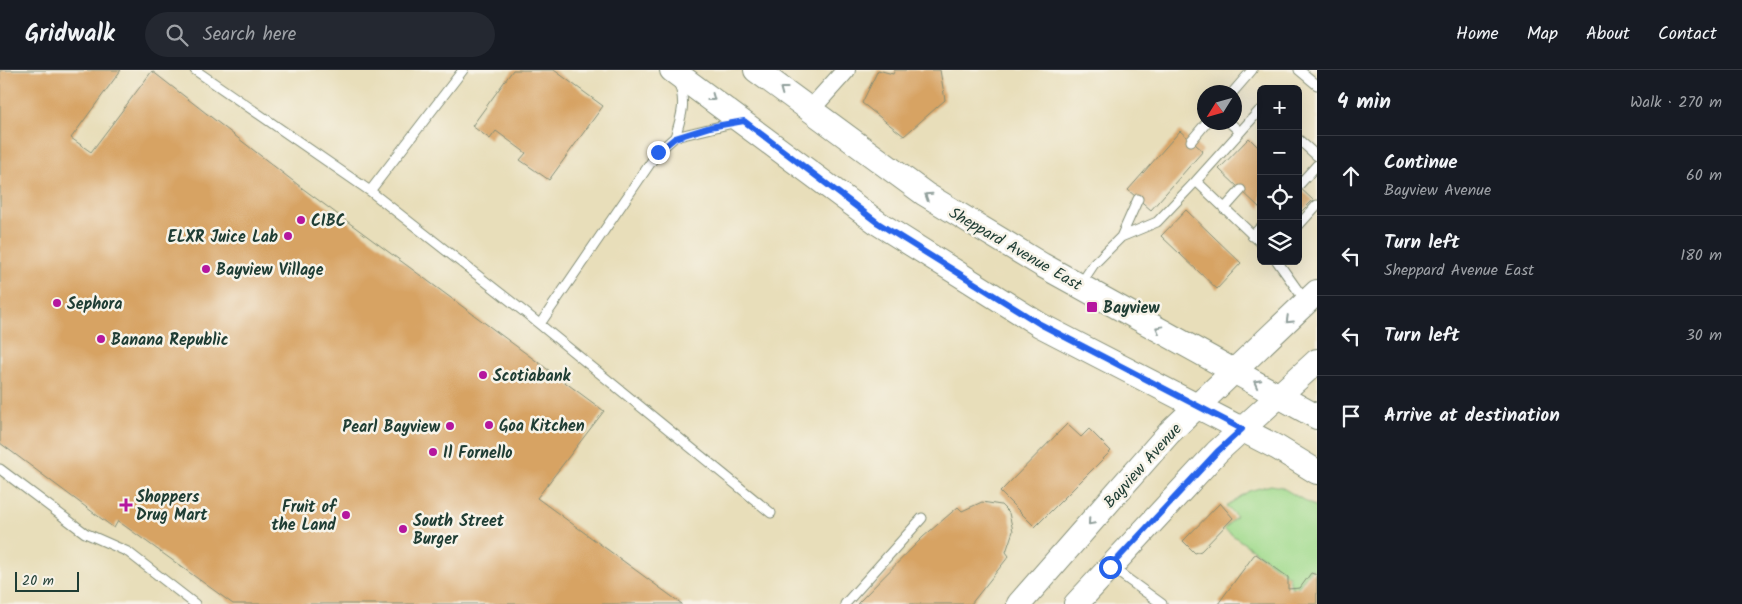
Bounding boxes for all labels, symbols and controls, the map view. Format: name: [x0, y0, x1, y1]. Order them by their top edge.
search box: [145, 12, 495, 57]
text: Gridwalk: [25, 15, 115, 54]
text: Search here: [203, 20, 296, 50]
text: Home: [1456, 20, 1499, 49]
text: Map: [1527, 20, 1558, 49]
text: About: [1586, 20, 1630, 49]
text: Contact: [1658, 20, 1717, 49]
icon: search: [163, 21, 191, 49]
north arrow: [1197, 85, 1242, 130]
map controls: [1257, 85, 1302, 265]
button: +: [1257, 85, 1302, 130]
text: 4 min: [1337, 86, 1391, 119]
one-way arrow: [779, 87, 789, 96]
text: Walk · 270 m: [1630, 90, 1722, 115]
one-way arrow: [706, 92, 716, 101]
button: −: [1257, 130, 1302, 175]
route end: [647, 141, 670, 164]
text: Continue: [1384, 148, 1457, 178]
icon: ahead: [1337, 162, 1365, 190]
text: 60 m: [1686, 163, 1722, 188]
button: locate: [1257, 175, 1302, 220]
text: Bayview Avenue: [1384, 178, 1491, 203]
one-way arrow: [924, 192, 933, 202]
street label: Sheppard Avenue East: [944, 201, 1087, 298]
place label: CIBC: [311, 209, 346, 234]
marker: CIBC: [295, 214, 307, 226]
button: layers: [1257, 220, 1302, 265]
place label: ELXR Juice Lab: [168, 225, 278, 250]
text: Turn left: [1384, 228, 1459, 258]
marker: ELXR Juice Lab: [282, 230, 294, 242]
icon: left: [1337, 242, 1365, 270]
text: 180 m: [1680, 243, 1722, 268]
place label: Bayview Village: [216, 258, 324, 283]
text: Sheppard Avenue East: [1384, 258, 1534, 283]
marker: Bayview Village: [200, 263, 212, 275]
place label: Sephora: [67, 292, 123, 317]
place label: Bayview: [1103, 296, 1160, 321]
marker: Sephora: [51, 297, 63, 309]
marker: Bayview: [1085, 300, 1099, 314]
one-way arrow: [1286, 314, 1295, 323]
text: Turn left: [1384, 321, 1459, 351]
icon: left: [1337, 322, 1365, 350]
text: 30 m: [1686, 323, 1722, 348]
one-way arrow: [1156, 326, 1165, 336]
place label: Banana Republic: [111, 328, 228, 353]
marker: Banana Republic: [95, 333, 107, 345]
place label: Scotiabank: [493, 364, 572, 389]
marker: Scotiabank: [477, 369, 489, 381]
one-way arrow: [1253, 379, 1262, 389]
text: Arrive at destination: [1384, 401, 1560, 431]
icon: arrive: [1337, 402, 1365, 430]
place label: Goa Kitchen: [499, 414, 585, 439]
place label: Pearl Bayview: [342, 415, 441, 440]
street label: Bayview Avenue: [1098, 418, 1188, 514]
marker: Goa Kitchen: [483, 419, 495, 431]
marker: Pearl Bayview: [444, 420, 456, 432]
place label: Il Fornello: [443, 441, 513, 466]
marker: Il Fornello: [427, 446, 439, 458]
place label: Shoppers Drug Mart: [136, 485, 208, 528]
place label: Fruit of the Land: [271, 495, 338, 538]
marker: Shoppers Drug Mart: [120, 499, 132, 511]
marker: Fruit of the Land: [340, 509, 352, 521]
place label: South Street Burger: [413, 509, 505, 552]
one-way arrow: [1088, 517, 1097, 526]
marker: South Street Burger: [397, 523, 409, 535]
route start: [1099, 556, 1122, 579]
scale bar: [15, 569, 79, 592]
text: 20 m: [22, 570, 54, 592]

